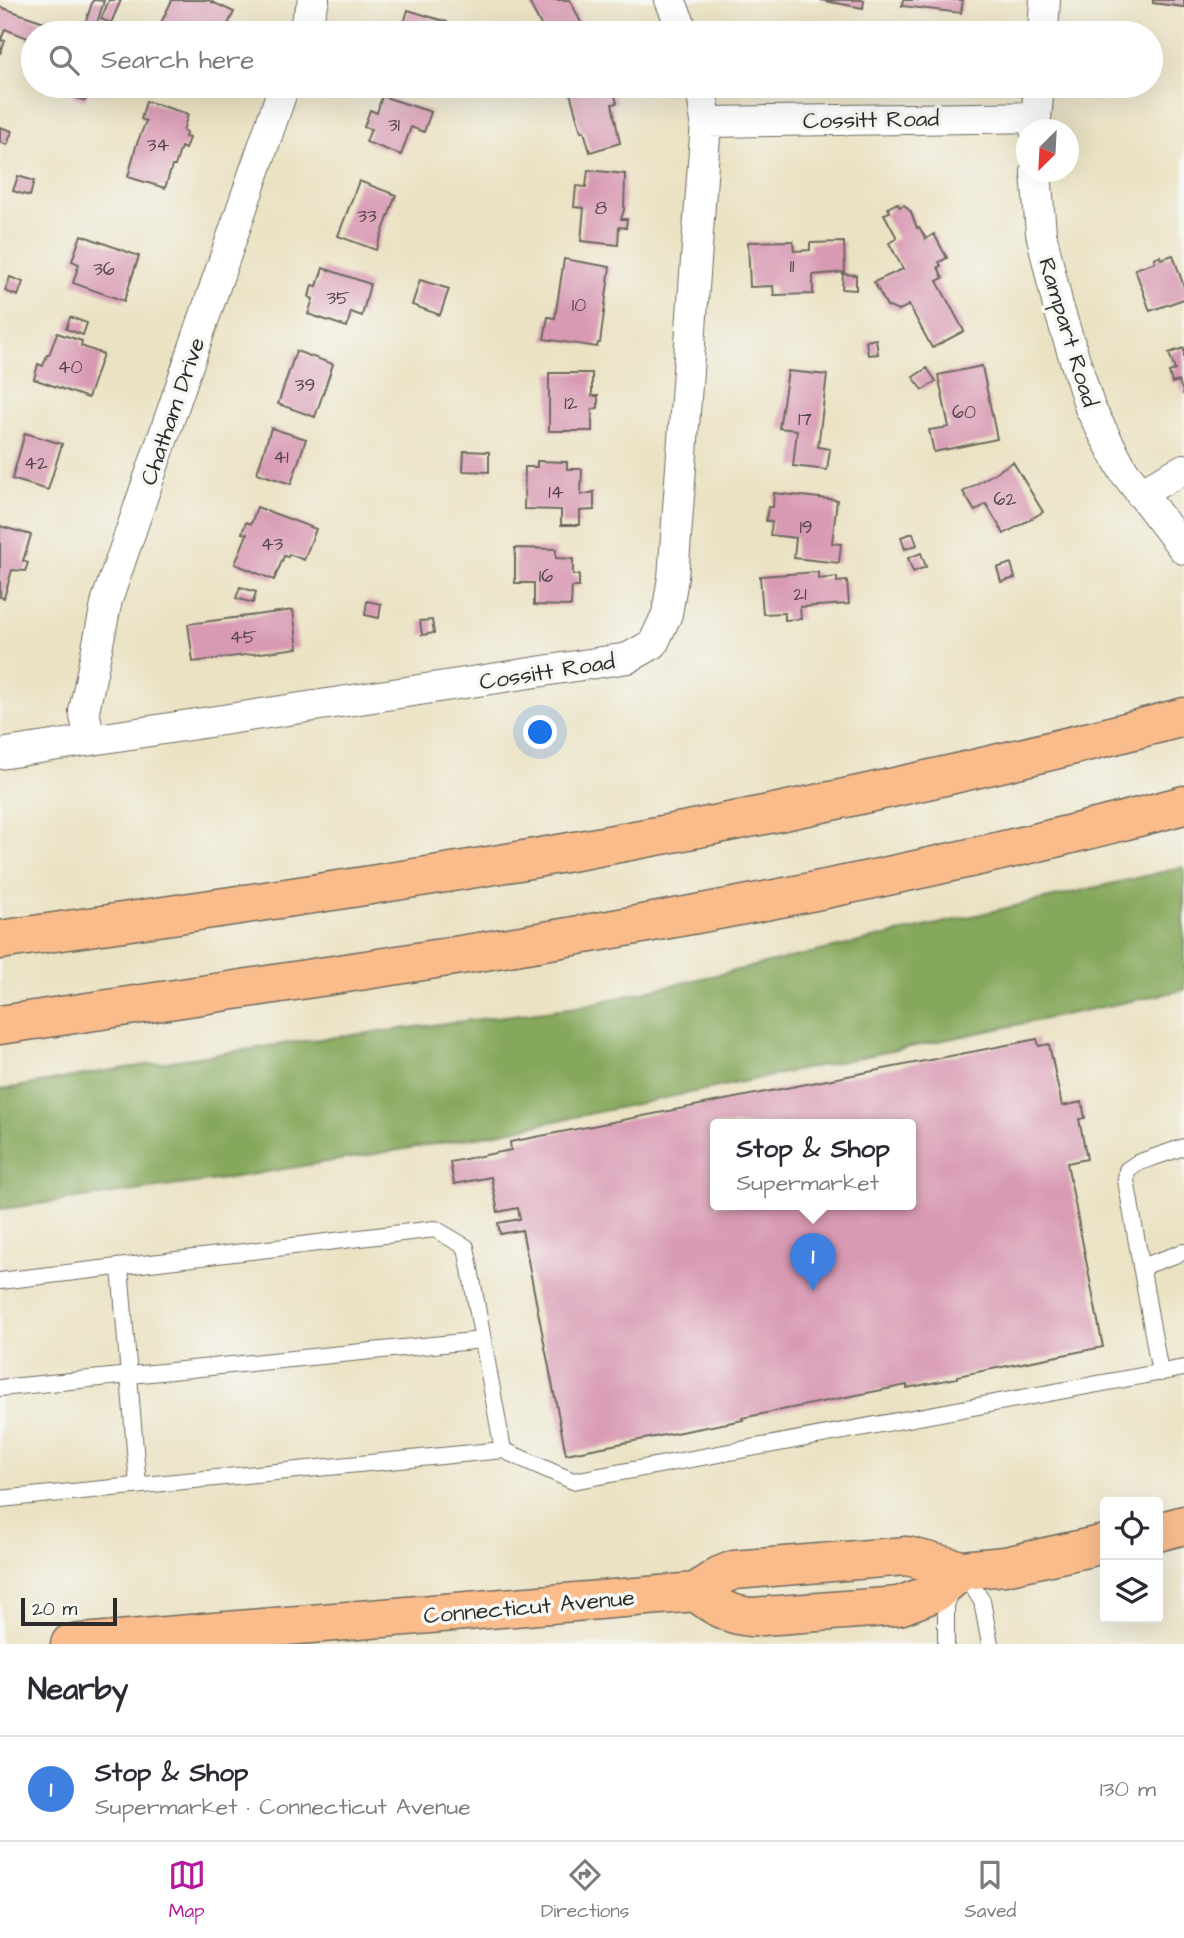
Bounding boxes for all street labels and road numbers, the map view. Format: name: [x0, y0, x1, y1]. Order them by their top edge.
street label: Cossitt Road: [803, 103, 940, 137]
street label: Rampart Road: [1030, 254, 1106, 411]
street label: Chatham Drive: [133, 333, 213, 490]
street label: Cossitt Road: [477, 645, 617, 698]
street label: Connecticut Avenue: [422, 1582, 636, 1632]

